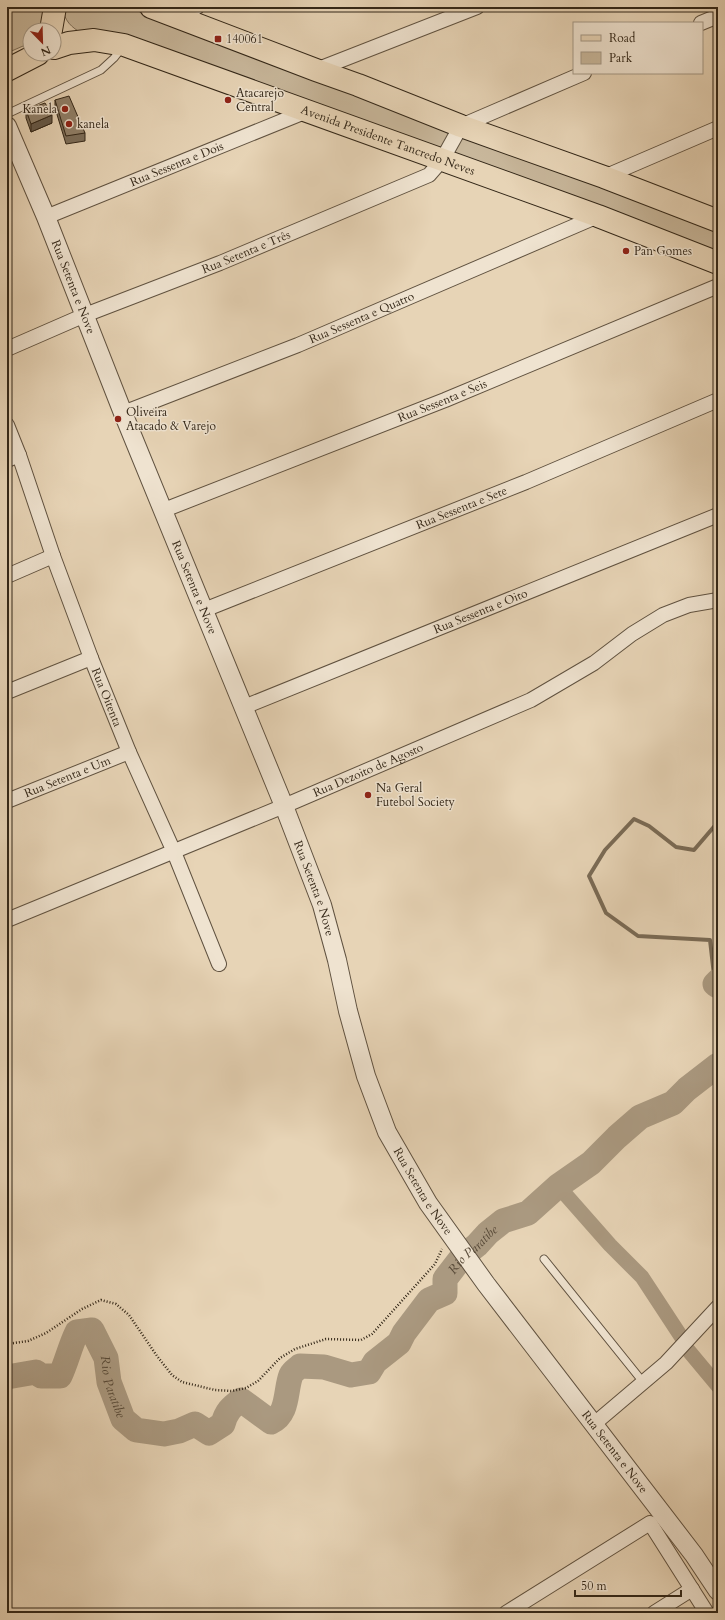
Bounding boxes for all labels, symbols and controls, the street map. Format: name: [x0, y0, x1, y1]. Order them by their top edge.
north arrow: [22, 22, 62, 62]
legend: [573, 22, 703, 74]
text: Road: [609, 30, 636, 46]
place label: 140061: [226, 31, 263, 47]
marker: 140061: [213, 34, 223, 44]
text: N: [38, 42, 53, 60]
text: Park: [609, 50, 633, 66]
place label: Atacarejo Central: [236, 85, 284, 115]
marker: Atacarejo Central: [223, 95, 233, 105]
place label: Kanela: [22, 101, 58, 117]
street label: Avenida Presidente Tancredo Neves: [299, 101, 477, 179]
marker: Kanela: [60, 104, 70, 114]
place label: kanela: [77, 116, 110, 132]
marker: kanela: [64, 119, 74, 129]
street label: Rua Sessenta e Dois: [127, 138, 226, 190]
street label: Rua Setenta e Três: [199, 226, 293, 277]
street label: Rua Setenta e Nove: [48, 237, 99, 336]
place label: Pan Gomes: [634, 243, 692, 259]
marker: Pan Gomes: [621, 246, 631, 256]
street label: Rua Sessenta e Quatro: [307, 288, 417, 347]
street label: Rua Sessenta e Seis: [395, 375, 489, 426]
place label: Oliveira Atacado & Varejo: [126, 404, 217, 434]
marker: Oliveira Atacado & Varejo: [113, 414, 123, 424]
street label: Rua Sessenta e Sete: [413, 482, 509, 533]
street label: Rua Setenta e Nove: [168, 538, 221, 637]
street label: Rua Sessenta e Oito: [431, 585, 530, 637]
street label: Rua Oitenta: [88, 665, 126, 730]
street label: Rua Dezoito de Agosto: [310, 739, 426, 801]
street label: Rua Setenta e Um: [22, 752, 114, 801]
place label: Na Geral Futebol Society: [376, 780, 455, 810]
marker: Na Geral Futebol Society: [363, 790, 373, 800]
street label: Rua Setenta e Nove: [290, 838, 338, 938]
street label: Rua Setenta e Nove: [390, 1145, 456, 1238]
water label: Rio Paratibe: [444, 1220, 502, 1278]
water label: Rio Paratibe: [96, 1355, 130, 1421]
street label: Rua Setenta e Nove: [578, 1407, 652, 1496]
scale bar: [575, 1572, 681, 1598]
text: 50 m: [581, 1578, 608, 1594]

